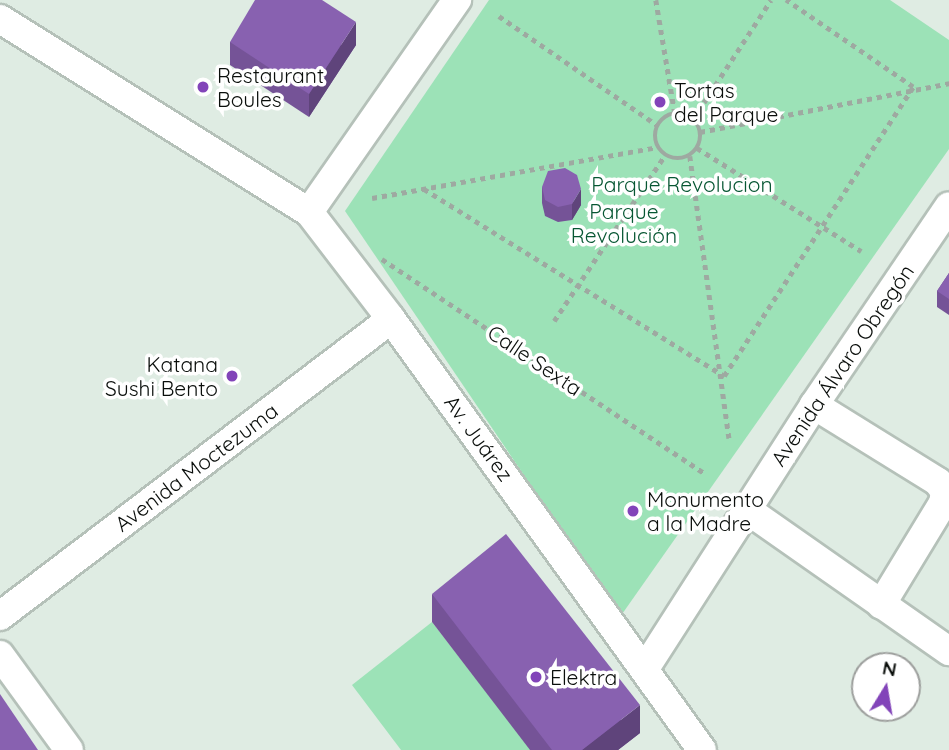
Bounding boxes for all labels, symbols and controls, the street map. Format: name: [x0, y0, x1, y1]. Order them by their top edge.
place label: Restaurant Boules: [217, 62, 324, 112]
place label: Tortas del Parque: [674, 77, 778, 127]
marker: Restaurant Boules: [195, 79, 211, 95]
marker: Tortas del Parque: [652, 94, 668, 110]
park label: Parque Revolucion: [591, 171, 773, 197]
park label: Parque Revolución: [571, 198, 677, 248]
street label: Avenida Álvaro Obregón: [765, 259, 919, 471]
street label: Calle Sexta: [483, 319, 587, 401]
place label: Katana Sushi Bento: [105, 351, 218, 401]
marker: Katana Sushi Bento: [224, 368, 240, 384]
street label: Av. Juárez: [439, 390, 519, 486]
street label: Avenida Moctezuma: [110, 398, 282, 536]
place label: Monumento a la Madre: [647, 486, 764, 536]
marker: Monumento a la Madre: [625, 503, 641, 519]
north arrow: [851, 652, 921, 722]
text: N: [880, 655, 899, 681]
place label: Elektra: [550, 664, 617, 690]
marker: Elektra: [528, 669, 544, 685]

